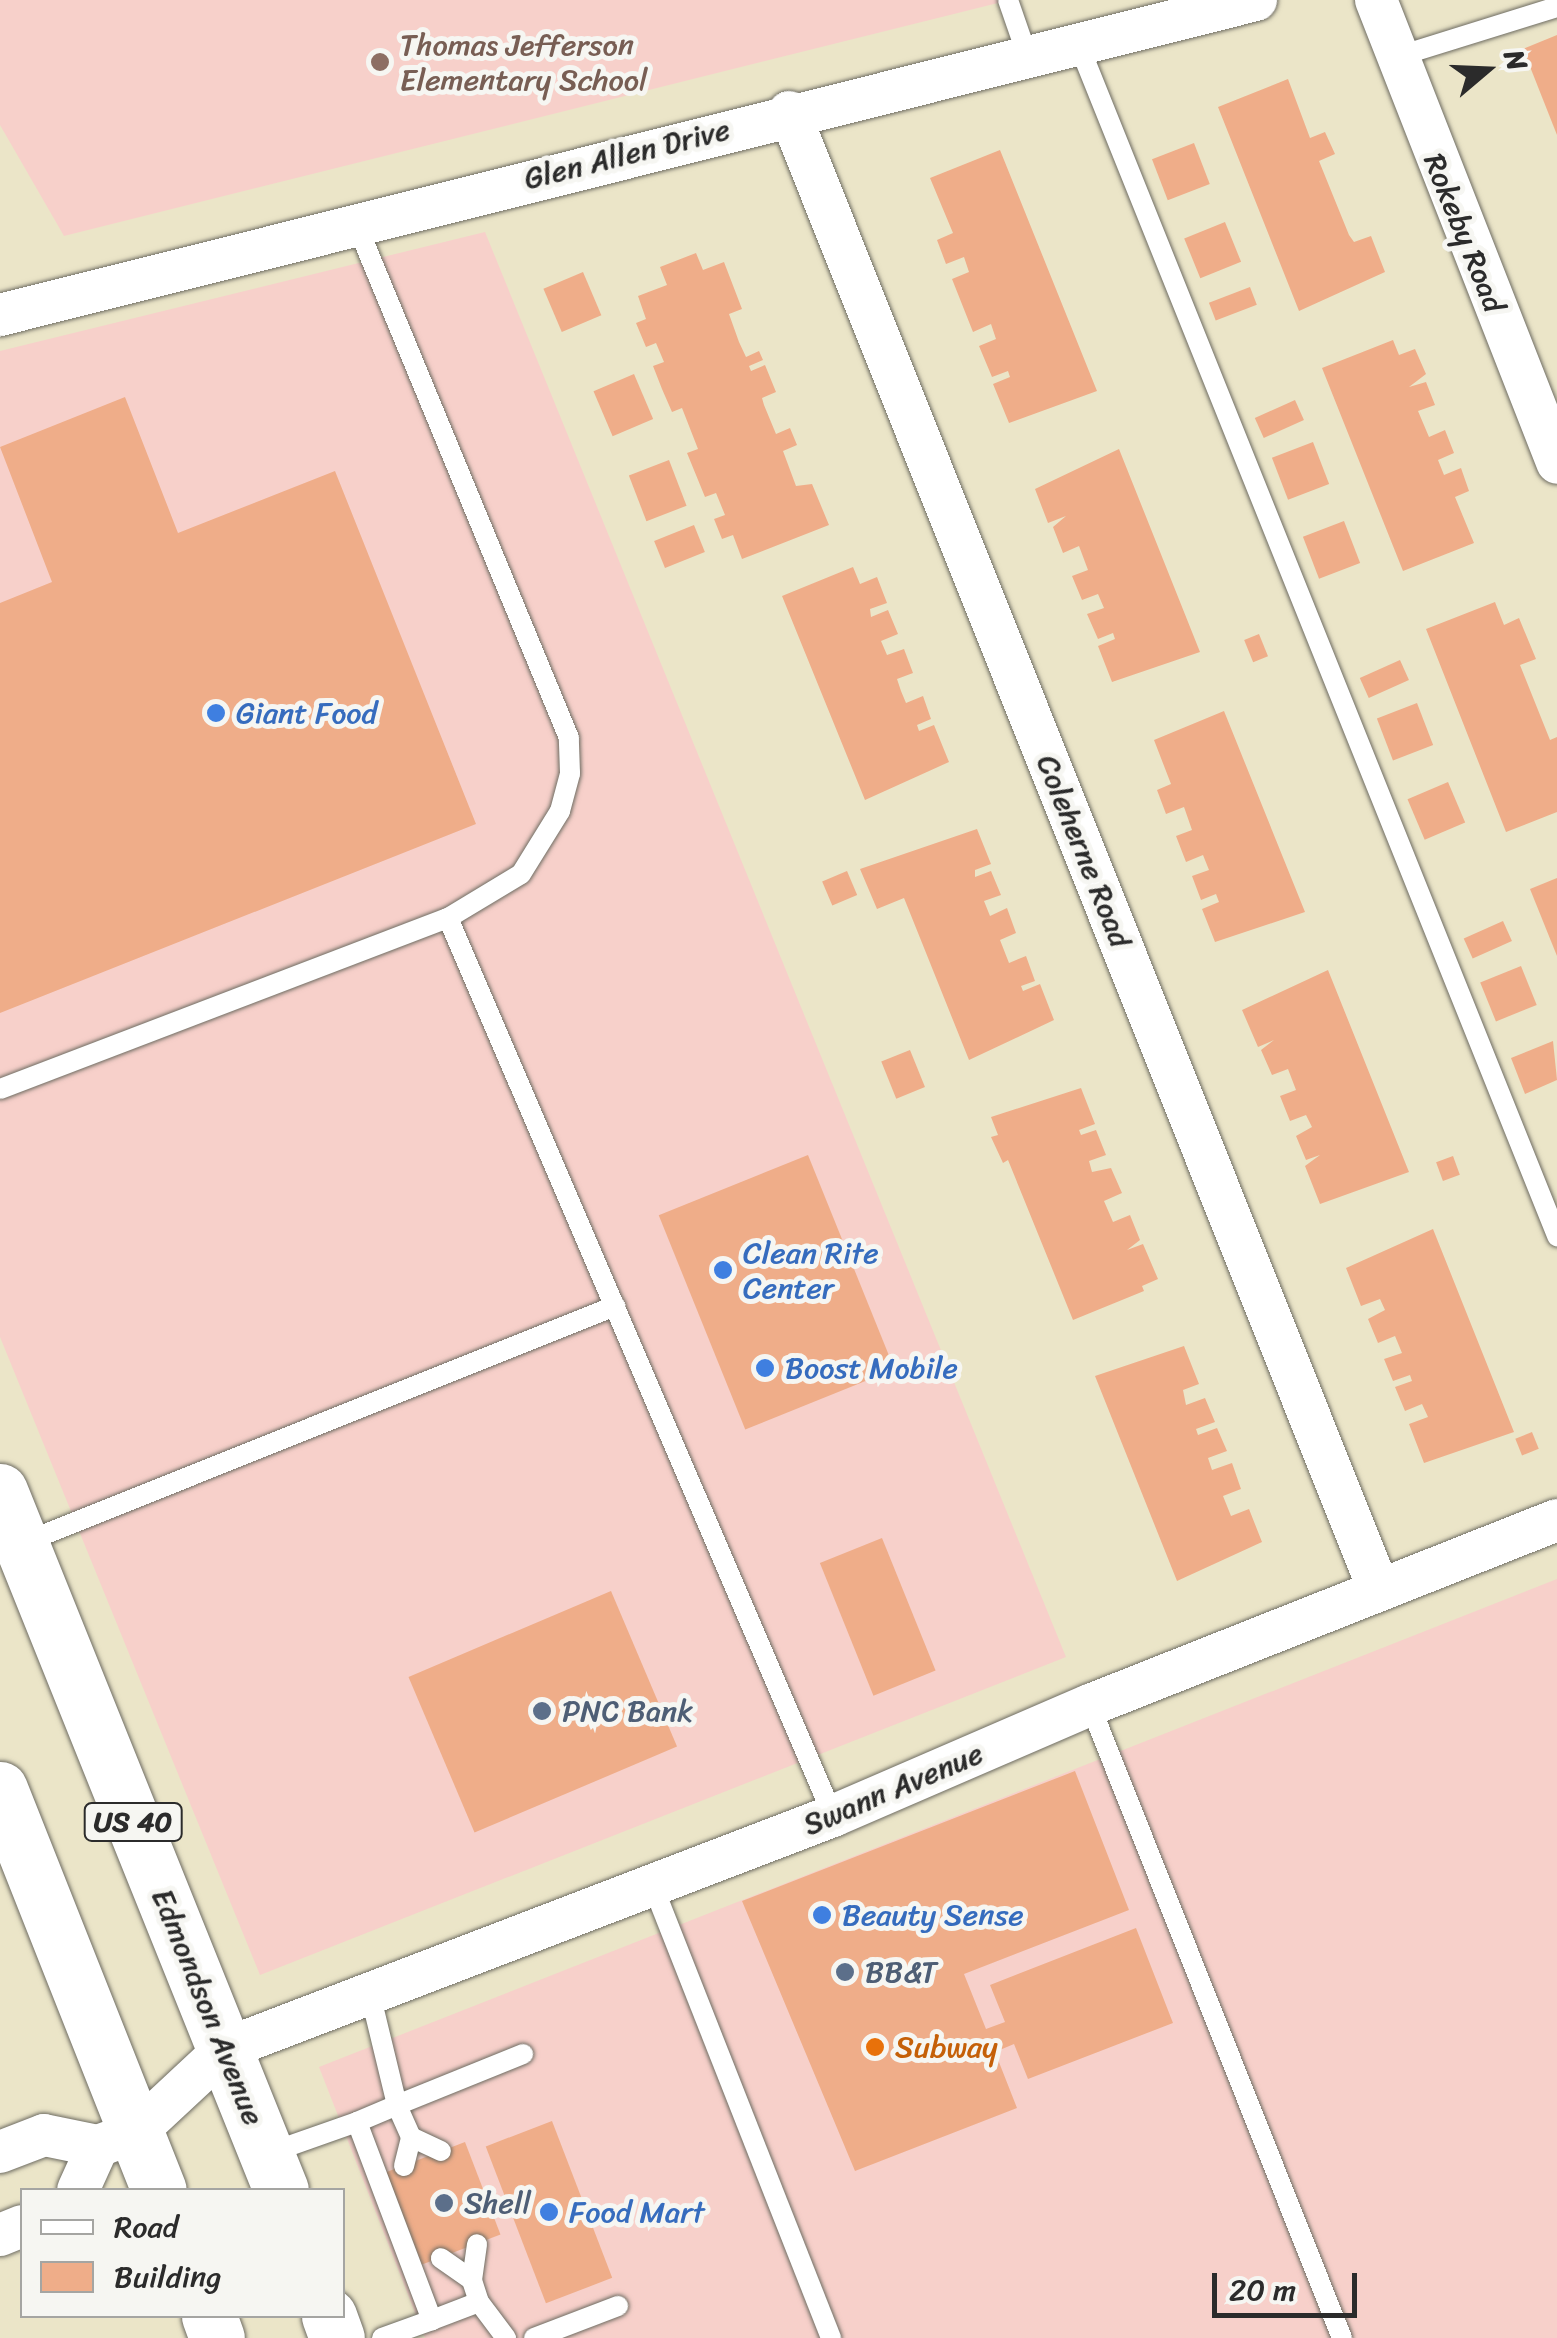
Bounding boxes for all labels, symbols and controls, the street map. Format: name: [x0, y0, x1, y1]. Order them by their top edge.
north arrow: [1437, 20, 1537, 120]
place label: Thomas Jefferson Elementary School: [400, 27, 648, 98]
text: N: [1490, 43, 1542, 77]
marker: Thomas Jefferson Elementary School: [369, 51, 391, 73]
street label: Glen Allen Drive: [520, 111, 734, 197]
street label: Rokeby Road: [1416, 148, 1512, 318]
place label: Giant Food: [236, 695, 378, 731]
marker: Giant Food: [205, 702, 227, 724]
street label: Coleherne Road: [1029, 750, 1139, 952]
place label: Clean Rite Center: [743, 1235, 880, 1306]
marker: Clean Rite Center: [712, 1259, 734, 1281]
place label: Boost Mobile: [785, 1350, 957, 1386]
marker: Boost Mobile: [754, 1357, 776, 1379]
place label: PNC Bank: [562, 1693, 693, 1729]
marker: PNC Bank: [531, 1700, 553, 1722]
street label: Swann Avenue: [798, 1735, 988, 1843]
road number: US 40: [83, 1799, 183, 1845]
street label: Edmondson Avenue: [144, 1884, 272, 2130]
place label: Beauty Sense: [842, 1897, 1024, 1933]
marker: Beauty Sense: [811, 1904, 833, 1926]
place label: BB&T: [865, 1954, 937, 1990]
marker: BB&T: [834, 1961, 856, 1983]
place label: Subway: [895, 2029, 998, 2065]
marker: Subway: [864, 2036, 886, 2058]
place label: Shell: [464, 2185, 531, 2221]
legend: [20, 2188, 345, 2318]
marker: Shell: [433, 2192, 455, 2214]
place label: Food Mart: [569, 2194, 704, 2230]
text: Road: [114, 2200, 178, 2254]
marker: Food Mart: [538, 2201, 560, 2223]
text: Building: [114, 2250, 221, 2304]
scale bar: [1217, 2253, 1362, 2315]
text: 20 m: [1229, 2263, 1296, 2317]

